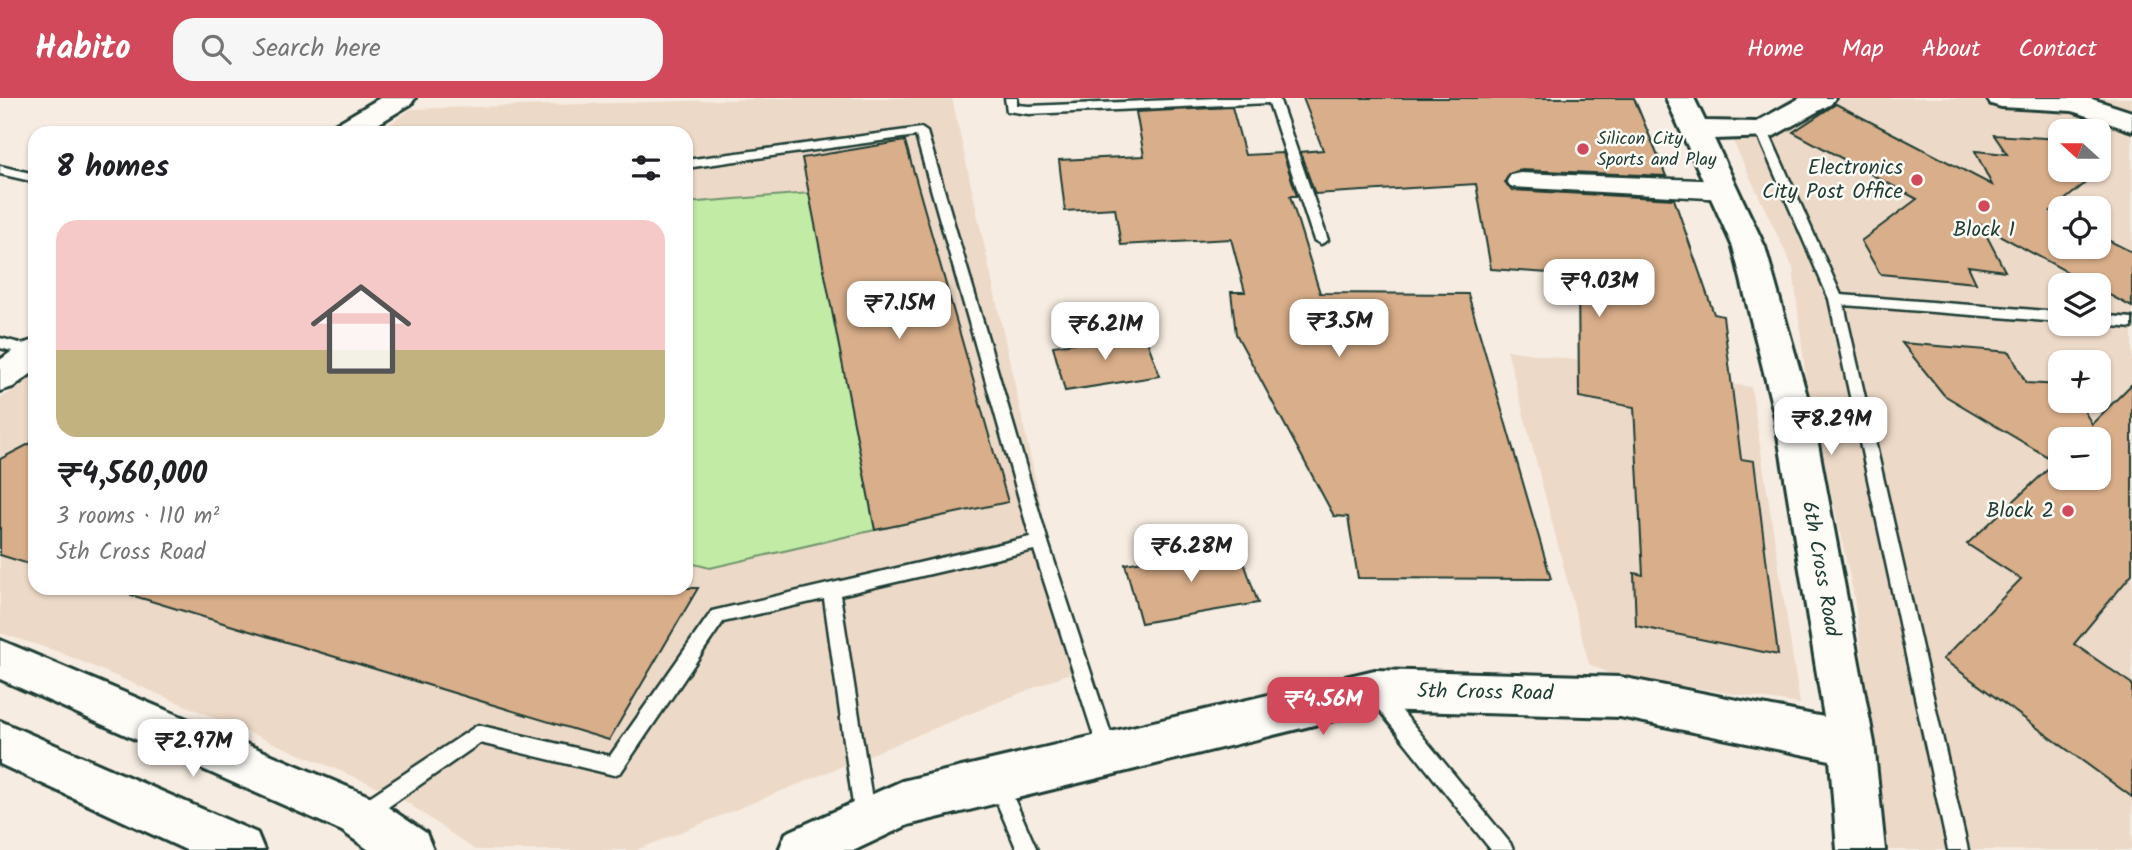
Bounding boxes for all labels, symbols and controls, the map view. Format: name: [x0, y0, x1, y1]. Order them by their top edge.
search box: [173, 18, 663, 81]
text: Habito: [35, 23, 131, 76]
text: Search here: [253, 28, 381, 70]
icon: search: [197, 30, 235, 68]
text: Home: [1747, 30, 1804, 69]
text: Map: [1842, 30, 1884, 69]
text: About: [1922, 30, 1980, 69]
text: Contact: [2018, 30, 2097, 69]
north arrow: [2048, 119, 2110, 182]
map controls: [2048, 119, 2111, 490]
place label: Silicon City Sports and Play: [1597, 125, 1717, 175]
marker: Silicon City Sports and Play: [1575, 141, 1591, 157]
text: 8 homes: [56, 144, 169, 192]
icon: filters: [627, 149, 665, 187]
place label: Electronics City Post Office: [1762, 152, 1904, 209]
marker: Electronics City Post Office: [1909, 172, 1925, 188]
button: locate: [2048, 196, 2111, 259]
marker: Block 1: [1976, 198, 1992, 214]
place label: Block 1: [1953, 214, 2015, 247]
pin: ₹9.03M: [1542, 260, 1656, 319]
text: ₹9.03M: [1560, 264, 1638, 300]
icon: home: [298, 266, 424, 392]
button: layers: [2048, 273, 2111, 336]
pin: ₹7.15M: [842, 282, 956, 341]
text: ₹7.15M: [863, 286, 935, 322]
pin: ₹3.5M: [1290, 300, 1388, 359]
pin: ₹6.21M: [1048, 302, 1162, 362]
text: ₹3.5M: [1305, 304, 1373, 340]
text: ₹6.21M: [1067, 307, 1143, 343]
button: +: [2048, 350, 2111, 413]
pin: ₹8.29M: [1774, 398, 1888, 457]
text: ₹8.29M: [1790, 402, 1872, 438]
button: −: [2048, 427, 2111, 490]
text: ₹4,560,000: [56, 451, 207, 499]
place label: Block 2: [1986, 495, 2054, 528]
text: 3 rooms · 110 m²: [56, 499, 219, 535]
street label: 6th Cross Road: [1792, 499, 1848, 640]
marker: Block 2: [2060, 503, 2076, 519]
pin: ₹6.28M: [1134, 524, 1248, 584]
text: ₹6.28M: [1150, 529, 1232, 565]
text: 5th Cross Road: [56, 535, 206, 571]
street label: 5th Cross Road: [1416, 675, 1554, 711]
pin: ₹4.56M: [1266, 678, 1380, 737]
text: ₹4.56M: [1283, 682, 1363, 718]
pin: ₹2.97M: [136, 720, 250, 779]
text: ₹2.97M: [154, 724, 232, 760]

